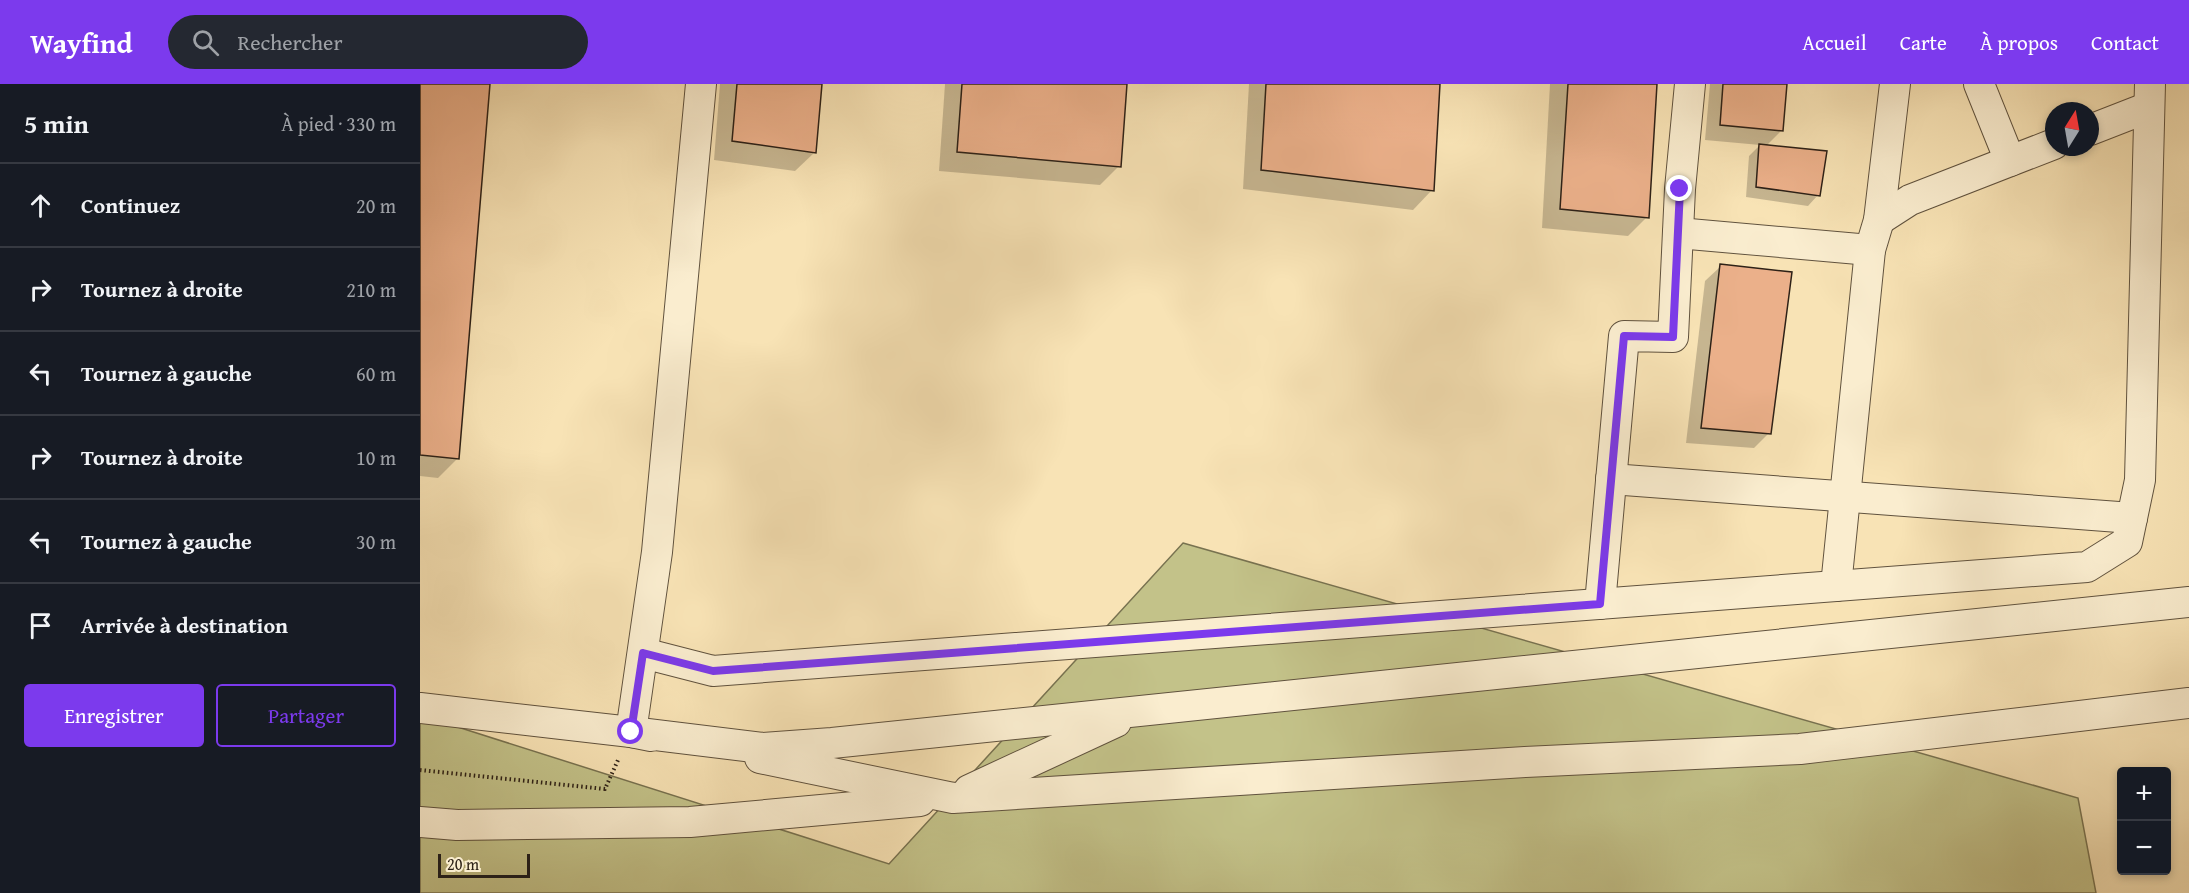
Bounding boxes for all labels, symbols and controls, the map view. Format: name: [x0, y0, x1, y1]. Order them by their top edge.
search box: [168, 15, 588, 69]
text: Wayfind: [30, 22, 132, 63]
icon: search: [189, 26, 222, 59]
text: Rechercher: [237, 26, 342, 58]
text: Accueil: [1802, 27, 1867, 58]
text: Carte: [1900, 27, 1947, 58]
text: À propos: [1980, 27, 2058, 58]
text: Contact: [2091, 27, 2159, 58]
north arrow: [2045, 102, 2099, 156]
text: 5 min: [24, 104, 89, 143]
text: À pied · 330 m: [281, 109, 396, 138]
route end: [1666, 175, 1692, 201]
icon: ahead: [24, 189, 57, 222]
text: Continuez: [81, 189, 180, 221]
text: 20 m: [356, 191, 396, 220]
icon: right: [24, 273, 57, 306]
text: Tournez à droite: [81, 273, 243, 305]
text: 210 m: [346, 275, 396, 304]
icon: left: [24, 357, 57, 390]
text: Tournez à gauche: [81, 357, 252, 389]
text: 60 m: [356, 359, 396, 388]
icon: right: [24, 441, 57, 474]
text: Tournez à droite: [81, 441, 243, 473]
text: 10 m: [356, 443, 396, 472]
icon: left: [24, 525, 57, 558]
text: Tournez à gauche: [81, 525, 252, 557]
text: 30 m: [356, 527, 396, 556]
icon: arrive: [24, 609, 57, 642]
text: Arrivée à destination: [81, 609, 288, 641]
button: Enregistrer: [24, 684, 204, 747]
button: Partager: [216, 684, 396, 747]
route start: [617, 718, 643, 744]
map controls: [2117, 767, 2171, 875]
button: +: [2117, 767, 2171, 821]
button: −: [2117, 821, 2171, 875]
scale bar: [438, 851, 530, 878]
text: 20 m: [447, 852, 479, 876]

